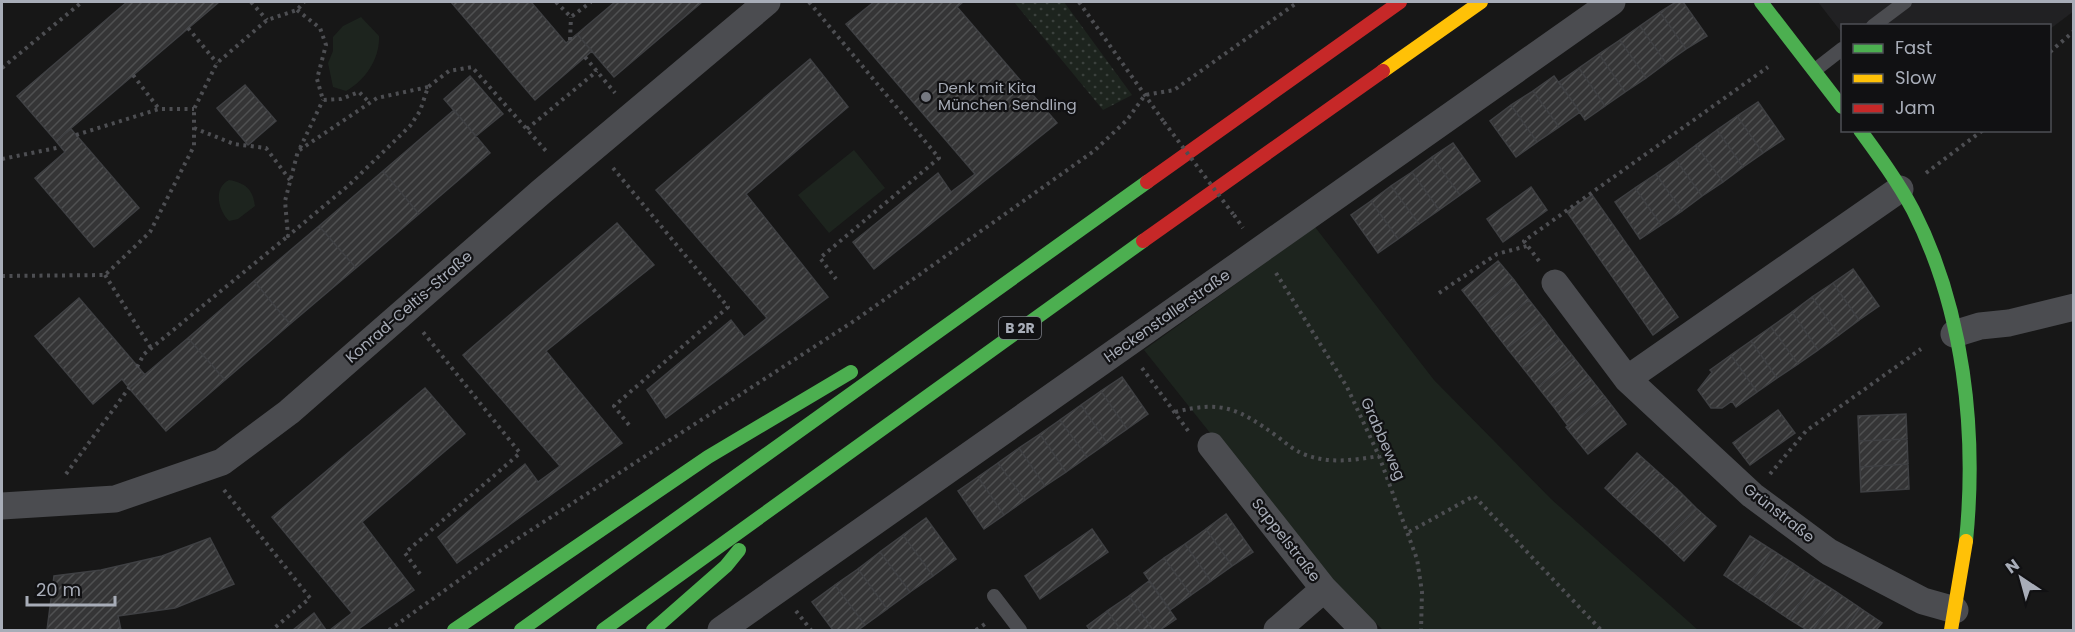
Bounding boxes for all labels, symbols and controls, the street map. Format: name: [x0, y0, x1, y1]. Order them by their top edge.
legend: [1841, 24, 2051, 132]
text: Fast: [1895, 35, 1932, 60]
text: Slow: [1895, 65, 1937, 90]
place label: Denk mit Kita München Sendling: [938, 77, 1077, 115]
marker: Denk mit Kita München Sendling: [919, 90, 933, 104]
text: Jam: [1895, 95, 1935, 120]
street label: Konrad-Celtis-Straße: [341, 246, 477, 368]
street label: Heckenstallerstraße: [1099, 264, 1234, 367]
road number: B 2R: [999, 317, 1041, 339]
street label: Grabbeweg: [1356, 394, 1411, 484]
street label: Grünstraße: [1739, 478, 1819, 547]
street label: Sappelstraße: [1247, 494, 1326, 586]
north arrow: [1991, 548, 2051, 608]
text: N: [2001, 553, 2024, 579]
scale bar: [27, 569, 116, 607]
text: 20 m: [36, 577, 81, 602]

